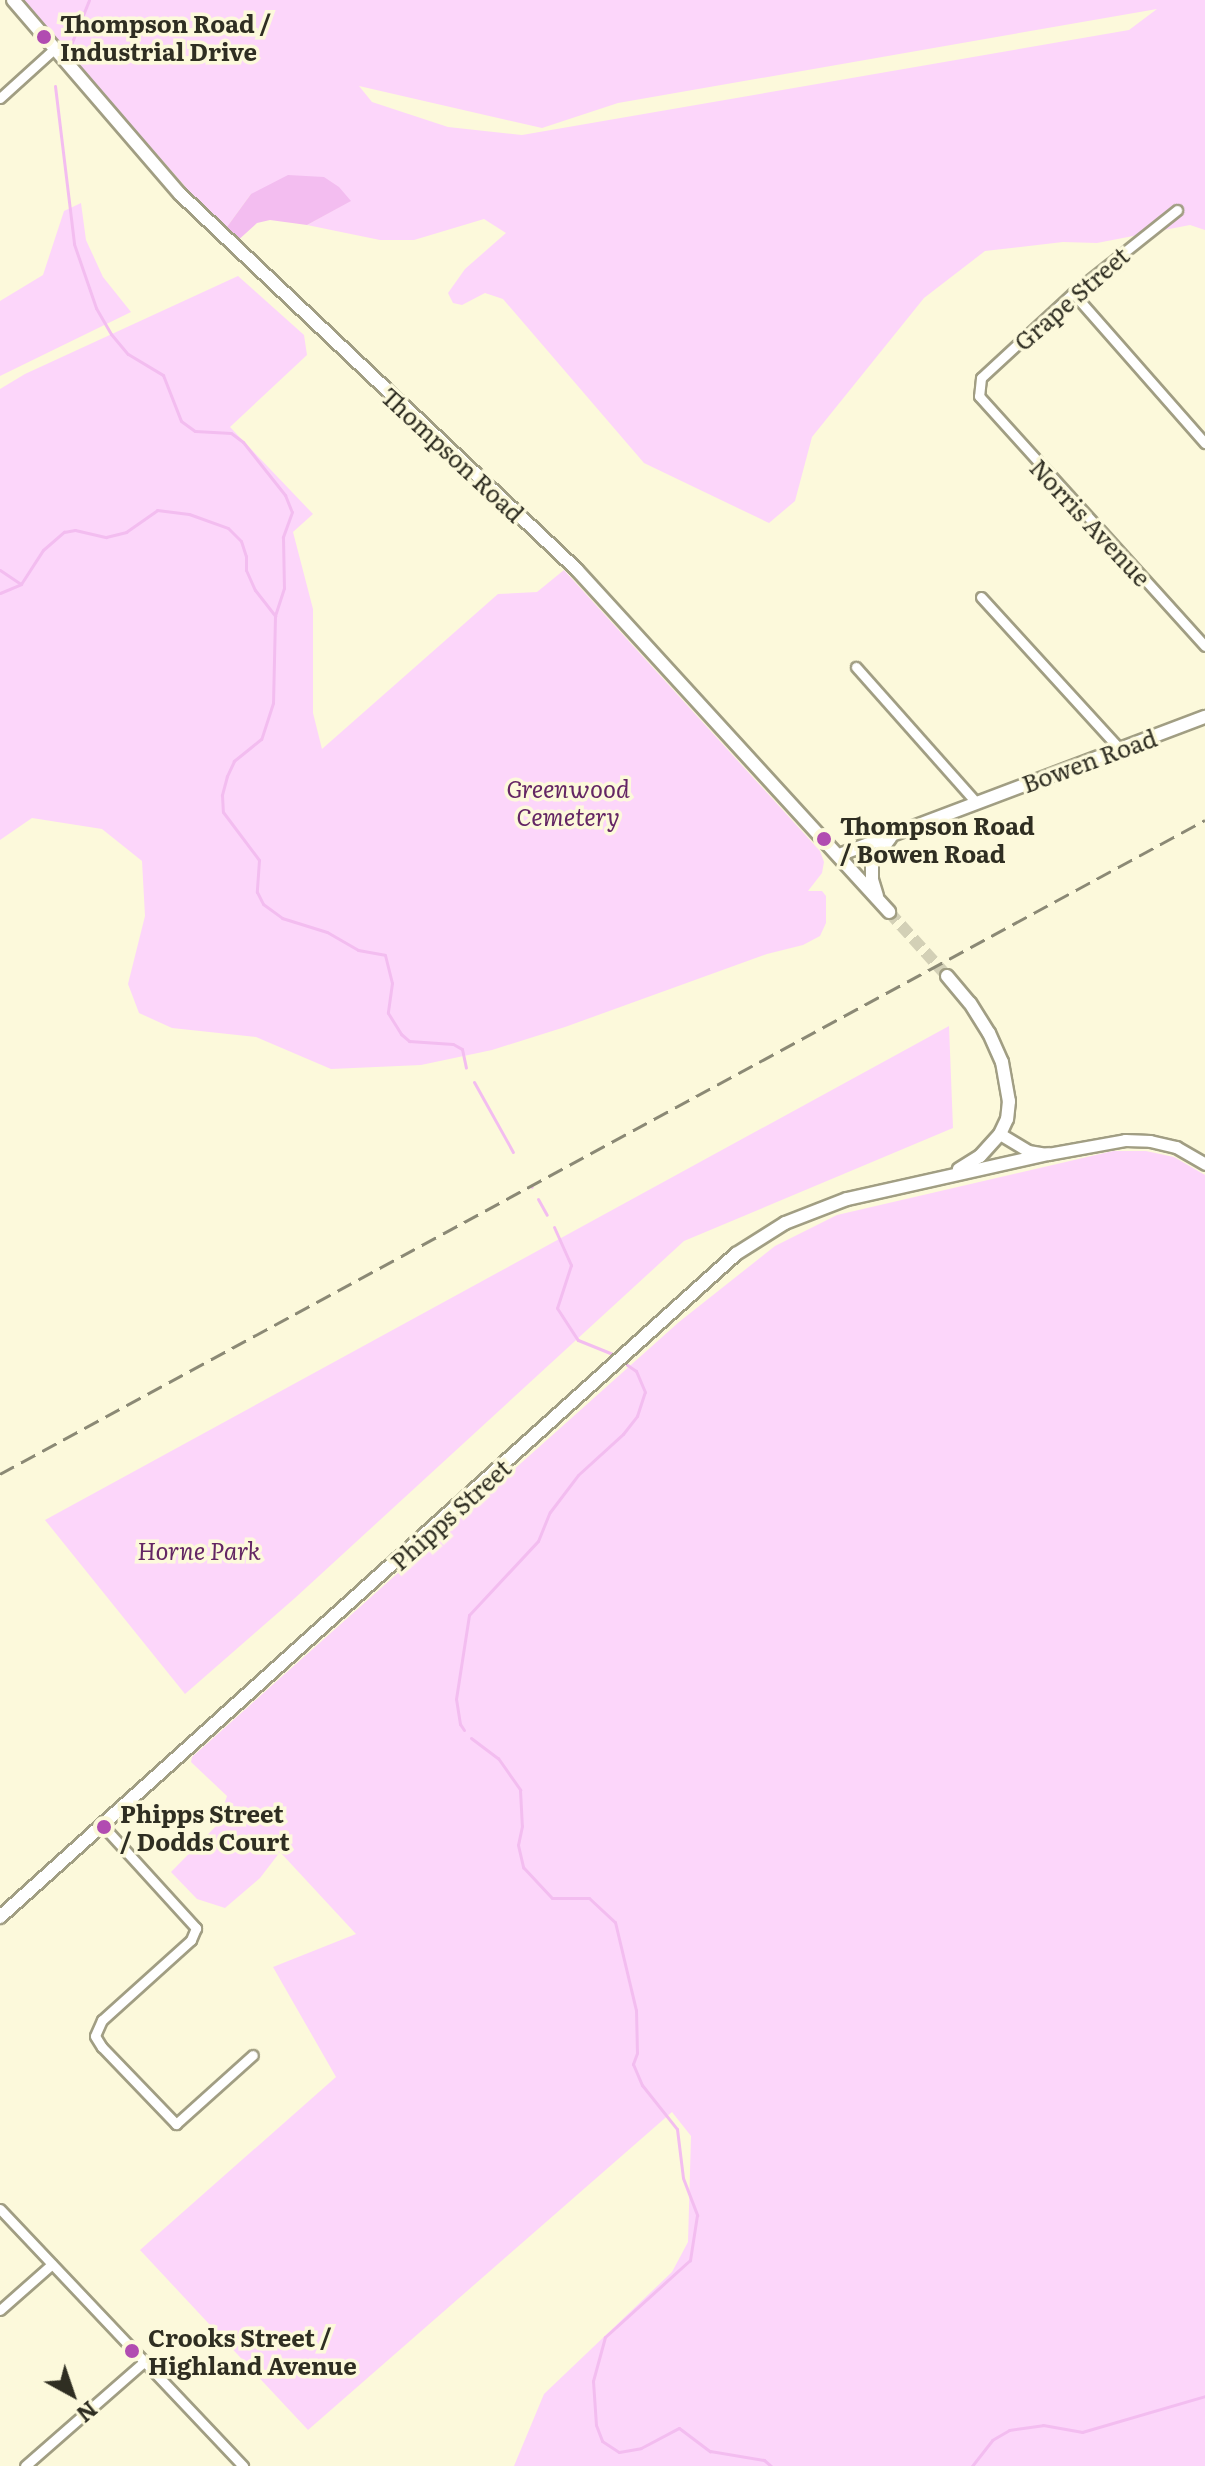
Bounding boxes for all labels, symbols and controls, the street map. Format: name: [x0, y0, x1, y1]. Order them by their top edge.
place label: Thompson Road / Industrial Drive: [60, 9, 271, 65]
marker: Thompson Road / Industrial Drive: [35, 28, 53, 46]
street label: Grape Street: [1008, 240, 1134, 356]
street label: Thompson Road: [376, 381, 530, 527]
street label: Norris Avenue: [1025, 452, 1157, 592]
street label: Bowen Road: [1018, 722, 1160, 798]
park label: Greenwood Cemetery: [506, 774, 630, 830]
place label: Thompson Road / Bowen Road: [840, 811, 1035, 867]
marker: Thompson Road / Bowen Road: [815, 830, 833, 848]
street label: Phipps Street: [384, 1453, 516, 1575]
park label: Horne Park: [137, 1536, 261, 1564]
place label: Phipps Street / Dodds Court: [120, 1799, 290, 1855]
marker: Phipps Street / Dodds Court: [95, 1818, 113, 1836]
place label: Crooks Street / Highland Avenue: [148, 2323, 357, 2379]
marker: Crooks Street / Highland Avenue: [123, 2342, 141, 2360]
north arrow: [32, 2354, 112, 2434]
text: N: [70, 2394, 105, 2431]

